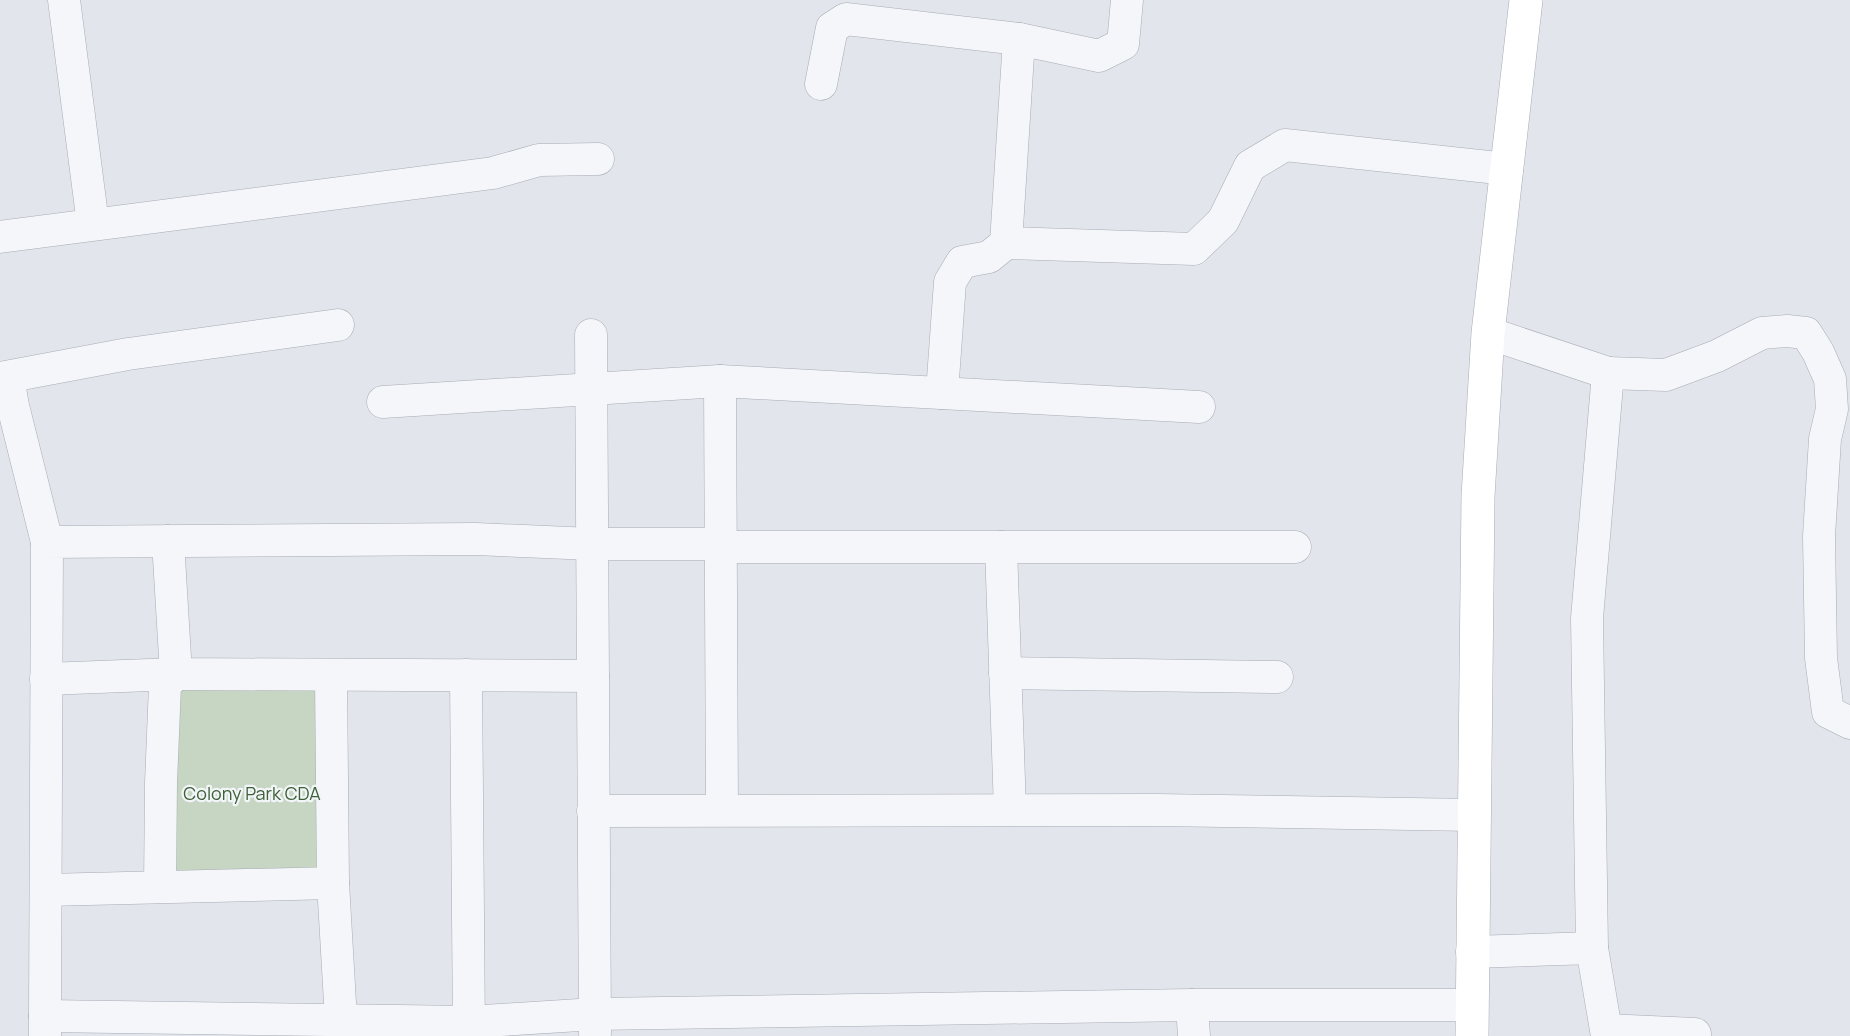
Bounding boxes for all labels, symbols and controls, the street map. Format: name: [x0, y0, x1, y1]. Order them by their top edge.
park label: Colony Park CDA: [183, 781, 321, 805]

